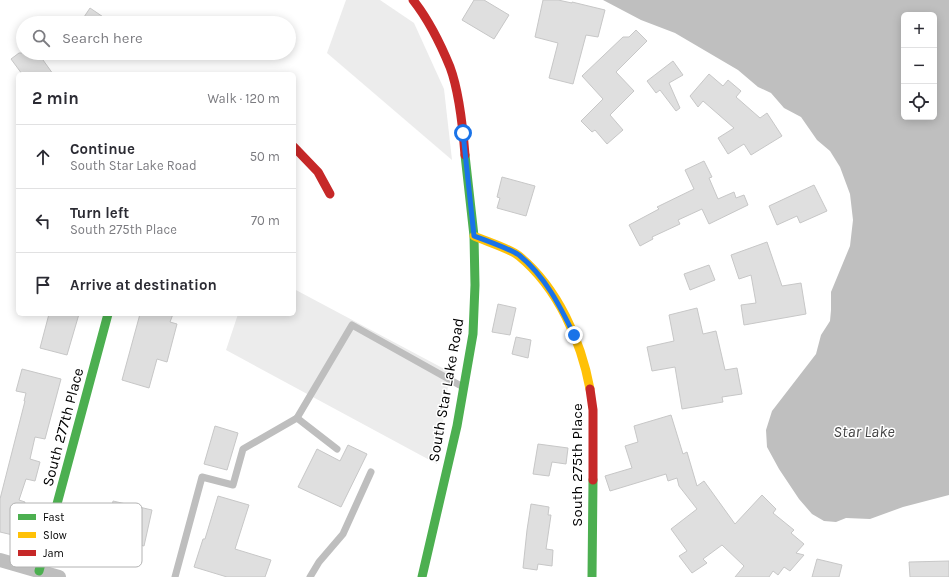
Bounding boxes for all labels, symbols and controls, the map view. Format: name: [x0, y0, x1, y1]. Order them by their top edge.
map controls: [901, 12, 937, 120]
button: +: [901, 12, 937, 48]
search box: [16, 16, 296, 60]
icon: search: [30, 27, 52, 49]
text: Search here: [62, 29, 143, 47]
button: −: [901, 48, 937, 84]
button: locate: [901, 84, 937, 120]
text: 2 min: [32, 88, 79, 108]
text: Walk · 120 m: [207, 91, 280, 106]
route start: [454, 124, 472, 142]
text: Continue: [70, 140, 135, 158]
icon: ahead: [32, 146, 54, 168]
text: 50 m: [250, 149, 280, 164]
text: South Star Lake Road: [70, 158, 197, 173]
text: Turn left: [70, 204, 129, 222]
icon: left: [32, 210, 54, 232]
text: 70 m: [251, 213, 280, 228]
text: South 275th Place: [70, 222, 177, 237]
icon: arrive: [32, 274, 54, 296]
text: Arrive at destination: [70, 276, 217, 294]
street label: South Star Lake Road: [424, 317, 468, 463]
route end: [565, 326, 583, 344]
street label: South 277th Place: [39, 366, 87, 488]
street label: South 275th Place: [568, 403, 586, 527]
water label: Star Lake: [833, 422, 895, 441]
legend: [10, 503, 142, 567]
text: Fast: [43, 511, 64, 524]
text: Slow: [43, 529, 67, 542]
text: Jam: [43, 547, 64, 560]

